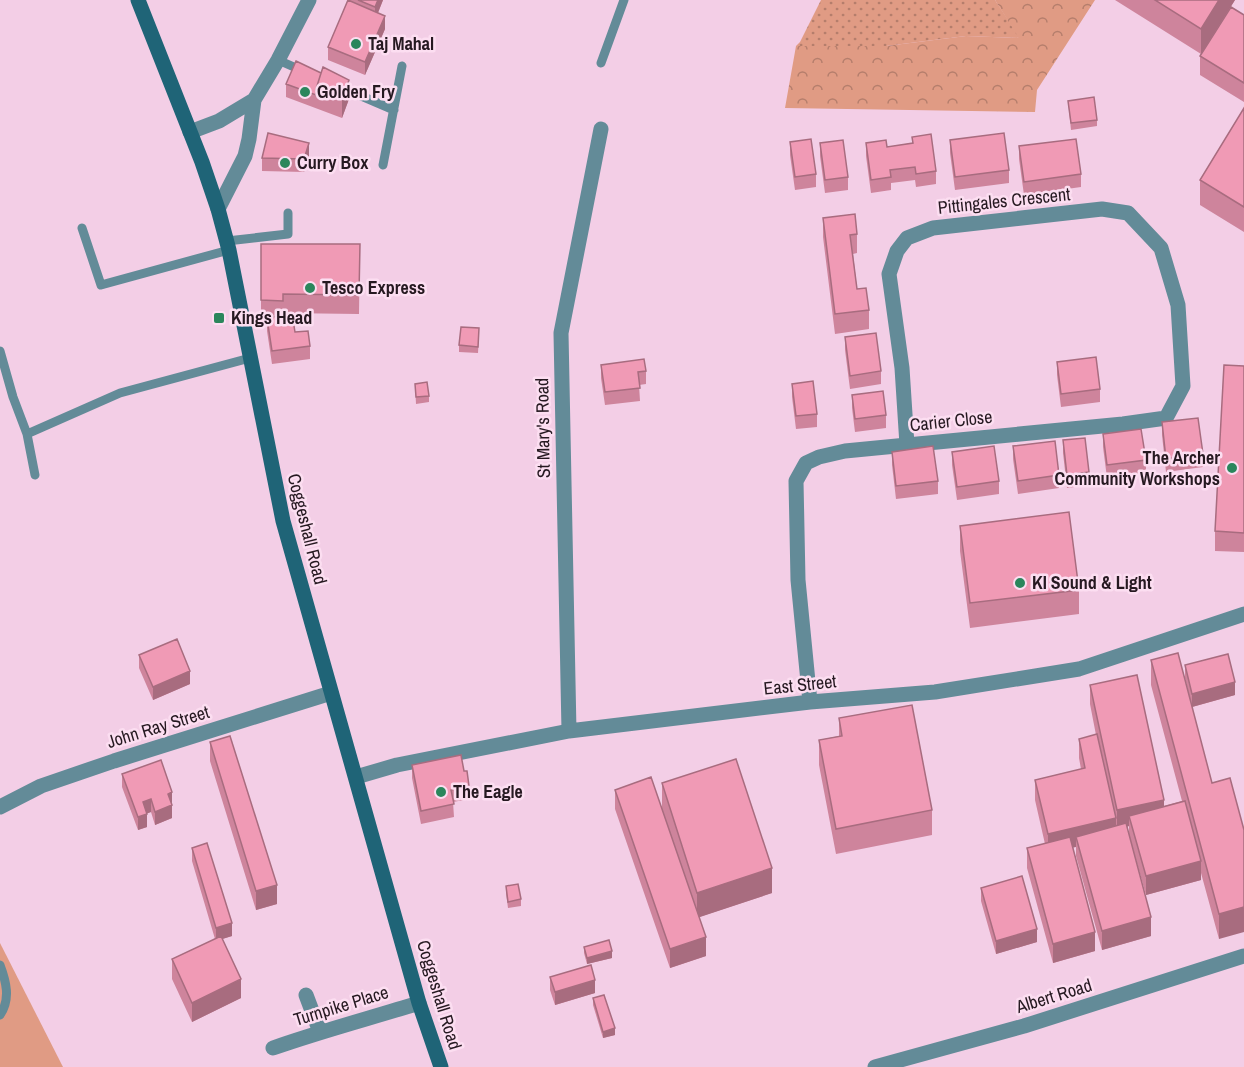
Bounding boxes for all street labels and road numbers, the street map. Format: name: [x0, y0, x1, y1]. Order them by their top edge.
street label: Pittingales Crescent: [937, 181, 1071, 220]
street label: St Mary's Road: [529, 378, 556, 478]
street label: Carier Close: [908, 404, 993, 437]
street label: Coggeshall Road: [282, 471, 333, 587]
street label: East Street: [762, 668, 838, 701]
street label: John Ray Street: [104, 699, 212, 754]
street label: Coggeshall Road: [411, 937, 468, 1053]
street label: Albert Road: [1012, 972, 1095, 1019]
street label: Turnpike Place: [290, 979, 391, 1032]

